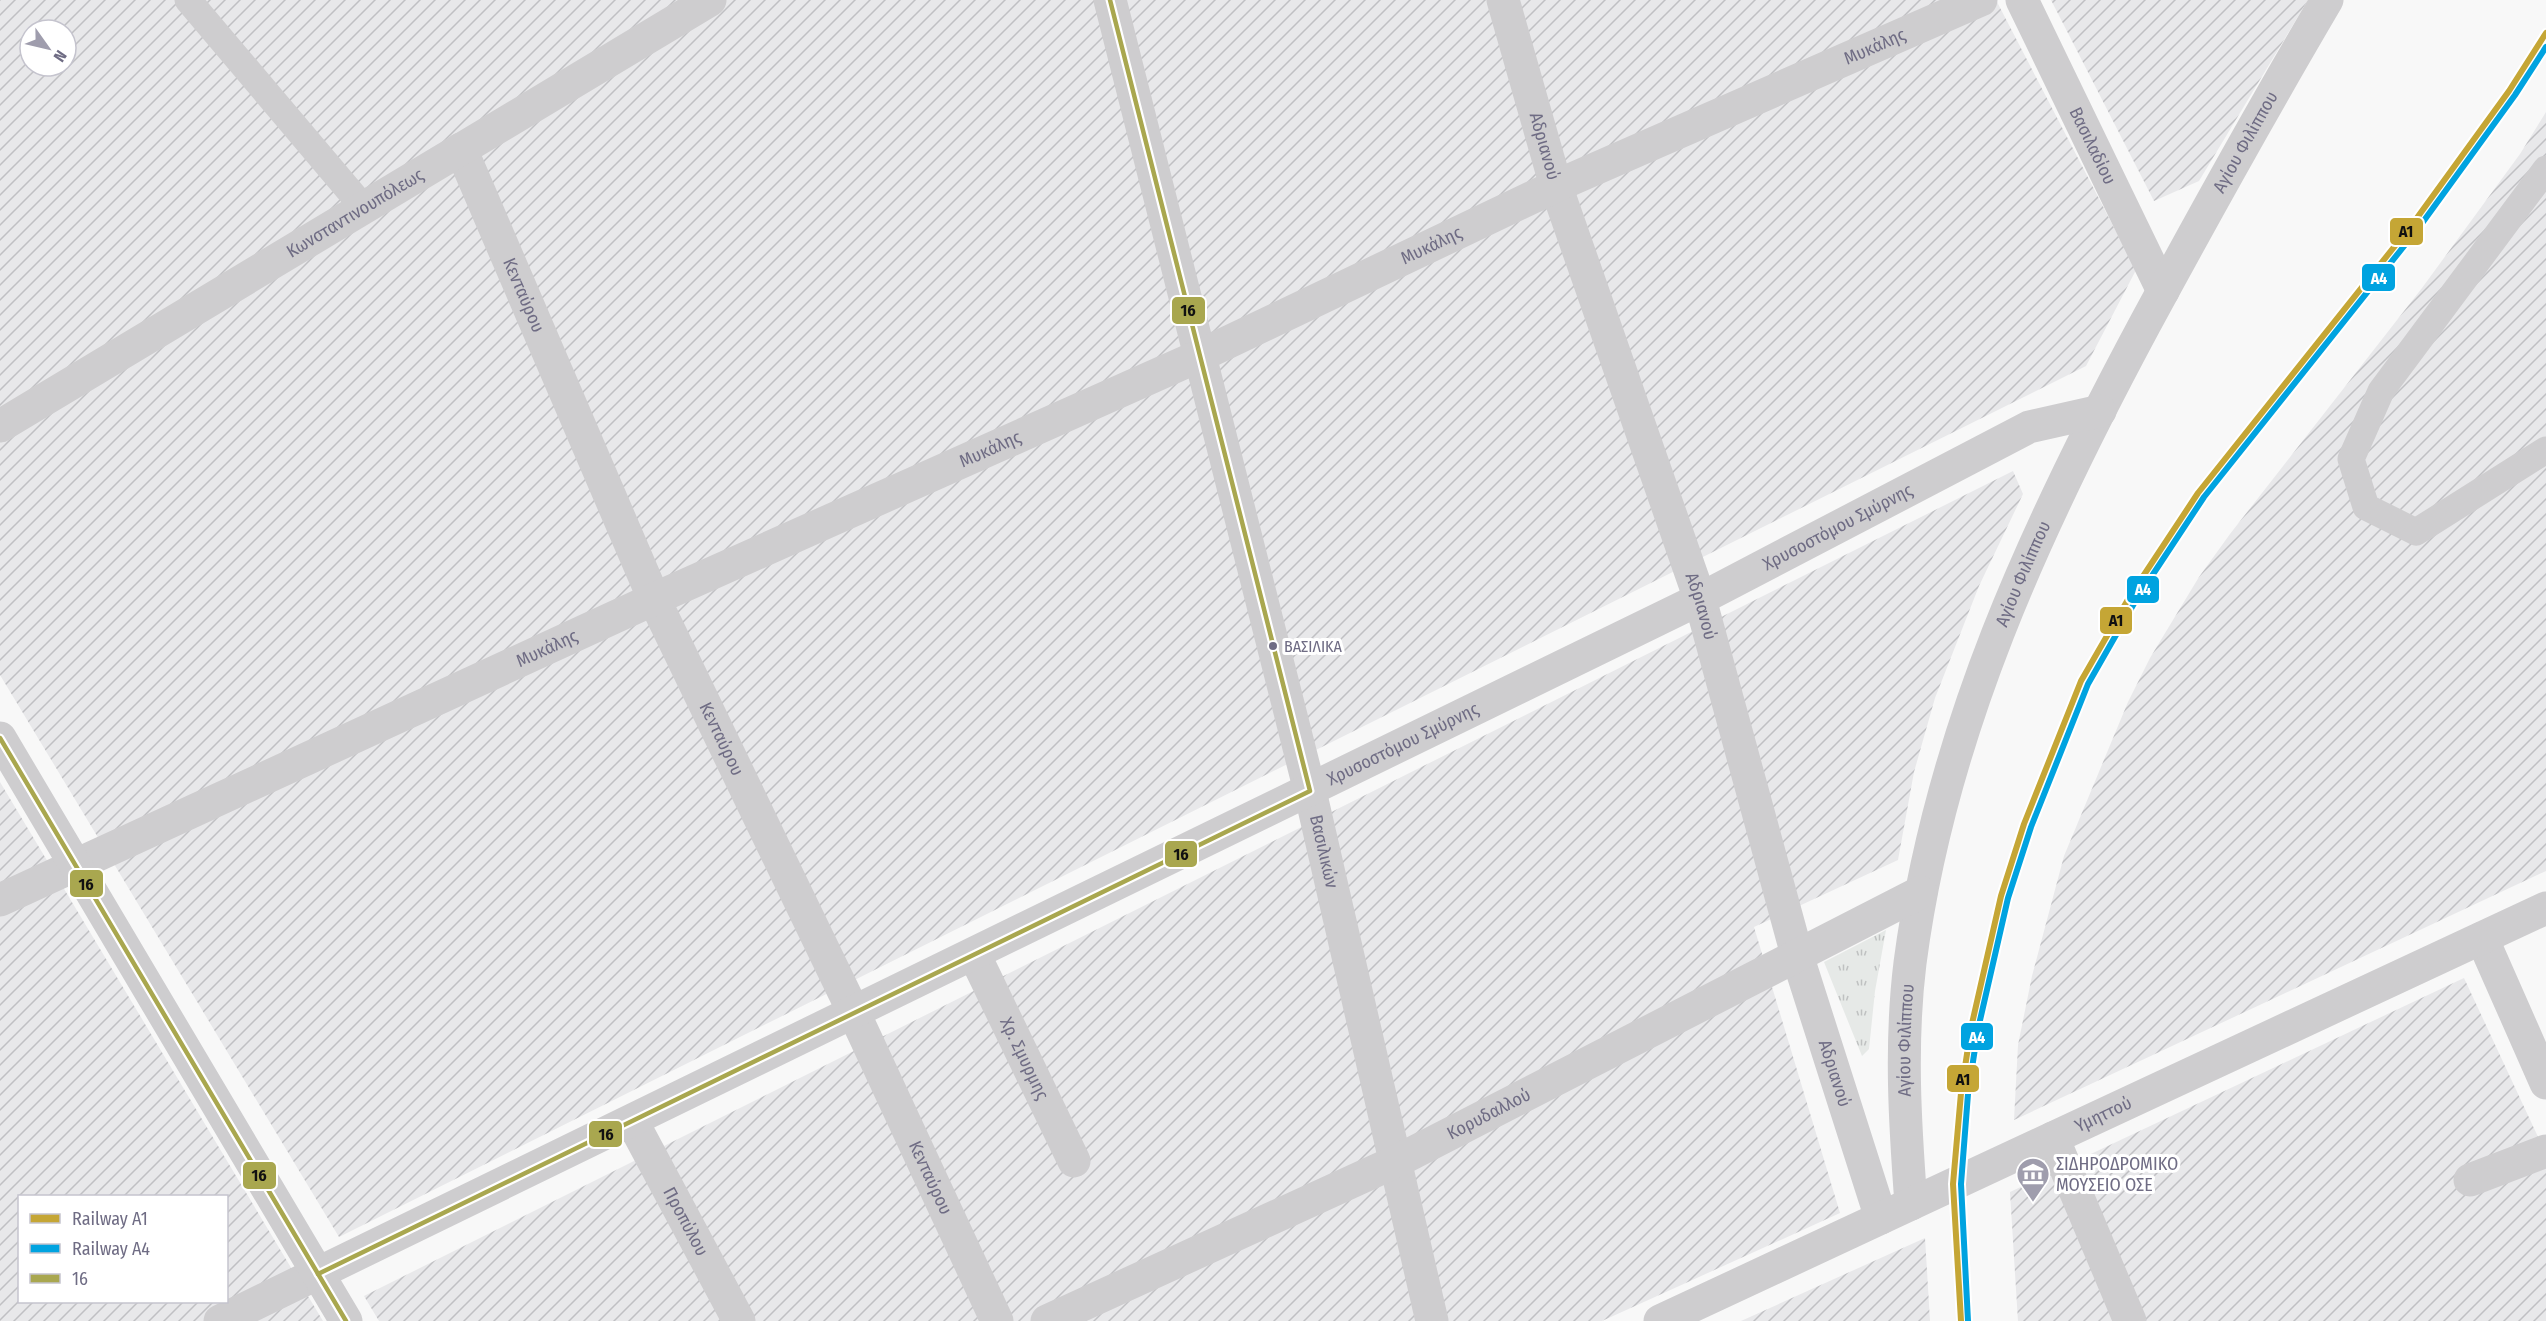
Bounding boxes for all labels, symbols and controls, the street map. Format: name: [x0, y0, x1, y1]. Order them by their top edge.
north arrow: [18, 18, 78, 78]
street label: Μυκάλης: [1840, 23, 1909, 70]
text: N: [49, 47, 71, 65]
street label: Αγίου Φιλίππου: [2208, 87, 2283, 197]
street label: Βασιλαδίου: [2065, 103, 2121, 188]
street label: Αδριανού: [1525, 110, 1565, 182]
street label: Κωνσταντινουπόλεως: [282, 163, 428, 263]
line badge: A1: [2389, 217, 2424, 246]
street label: Μυκάλης: [1397, 221, 1466, 269]
text: A1: [2398, 222, 2413, 241]
street label: Κενταύρου: [498, 255, 549, 336]
line badge: A4: [2361, 263, 2396, 292]
text: A4: [2370, 269, 2387, 288]
line badge: 16: [1171, 296, 1206, 325]
text: 16: [1180, 301, 1196, 320]
street label: Μυκάλης: [956, 426, 1025, 472]
street label: Χρυσοστόμου Σμύρνης: [1759, 479, 1917, 575]
street label: Αγίου Φιλίππου: [1991, 517, 2055, 630]
street label: Αδριανού: [1681, 570, 1722, 642]
line badge: A4: [2126, 575, 2160, 604]
text: A4: [2134, 580, 2151, 599]
line badge: A1: [2099, 606, 2133, 635]
text: A1: [2108, 611, 2123, 630]
street label: Μυκάλης: [513, 625, 581, 672]
place label: ΒΑΣΙΛΙΚΑ: [1284, 637, 1343, 656]
marker: ΒΑΣΙΛΙΚΑ: [1267, 640, 1279, 652]
street label: Χρυσοστόμου Σμύρνης: [1323, 698, 1483, 790]
street label: Κενταύρου: [695, 699, 749, 779]
street label: Βασιλικών: [1305, 813, 1343, 890]
line badge: 16: [1164, 840, 1198, 868]
text: 16: [1173, 845, 1189, 864]
line badge: 16: [69, 869, 104, 898]
text: 16: [78, 875, 94, 894]
street label: Αγίου Φιλίππου: [1893, 983, 1919, 1097]
street label: Χρ. Σμυρμης: [995, 1014, 1054, 1104]
line badge: A4: [1960, 1022, 1994, 1051]
text: A4: [1968, 1028, 1985, 1047]
street label: Αδριανού: [1814, 1037, 1856, 1110]
line badge: A1: [1946, 1064, 1980, 1093]
text: A1: [1955, 1070, 1970, 1089]
street label: Κορυδαλλού: [1443, 1083, 1534, 1144]
street label: Υμηττού: [2071, 1092, 2135, 1137]
line badge: 16: [588, 1120, 623, 1148]
text: 16: [598, 1125, 614, 1144]
street label: Κενταύρου: [904, 1137, 957, 1218]
place label: ΣΙΔΗΡΟΔΡΟΜΙΚΟ ΜΟΥΣΕΙΟ ΟΣΕ: [2056, 1153, 2178, 1196]
museum icon: ΣΙΔΗΡΟΔΡΟΜΙΚΟ ΜΟΥΣΕΙΟ ΟΣΕ: [2015, 1156, 2051, 1203]
line badge: 16: [242, 1161, 277, 1190]
text: 16: [251, 1166, 267, 1185]
street label: Προπύλου: [658, 1183, 713, 1260]
legend: [18, 1195, 228, 1303]
text: Railway A1: [72, 1208, 148, 1230]
text: Railway A4: [72, 1238, 150, 1260]
text: 16: [72, 1268, 88, 1290]

